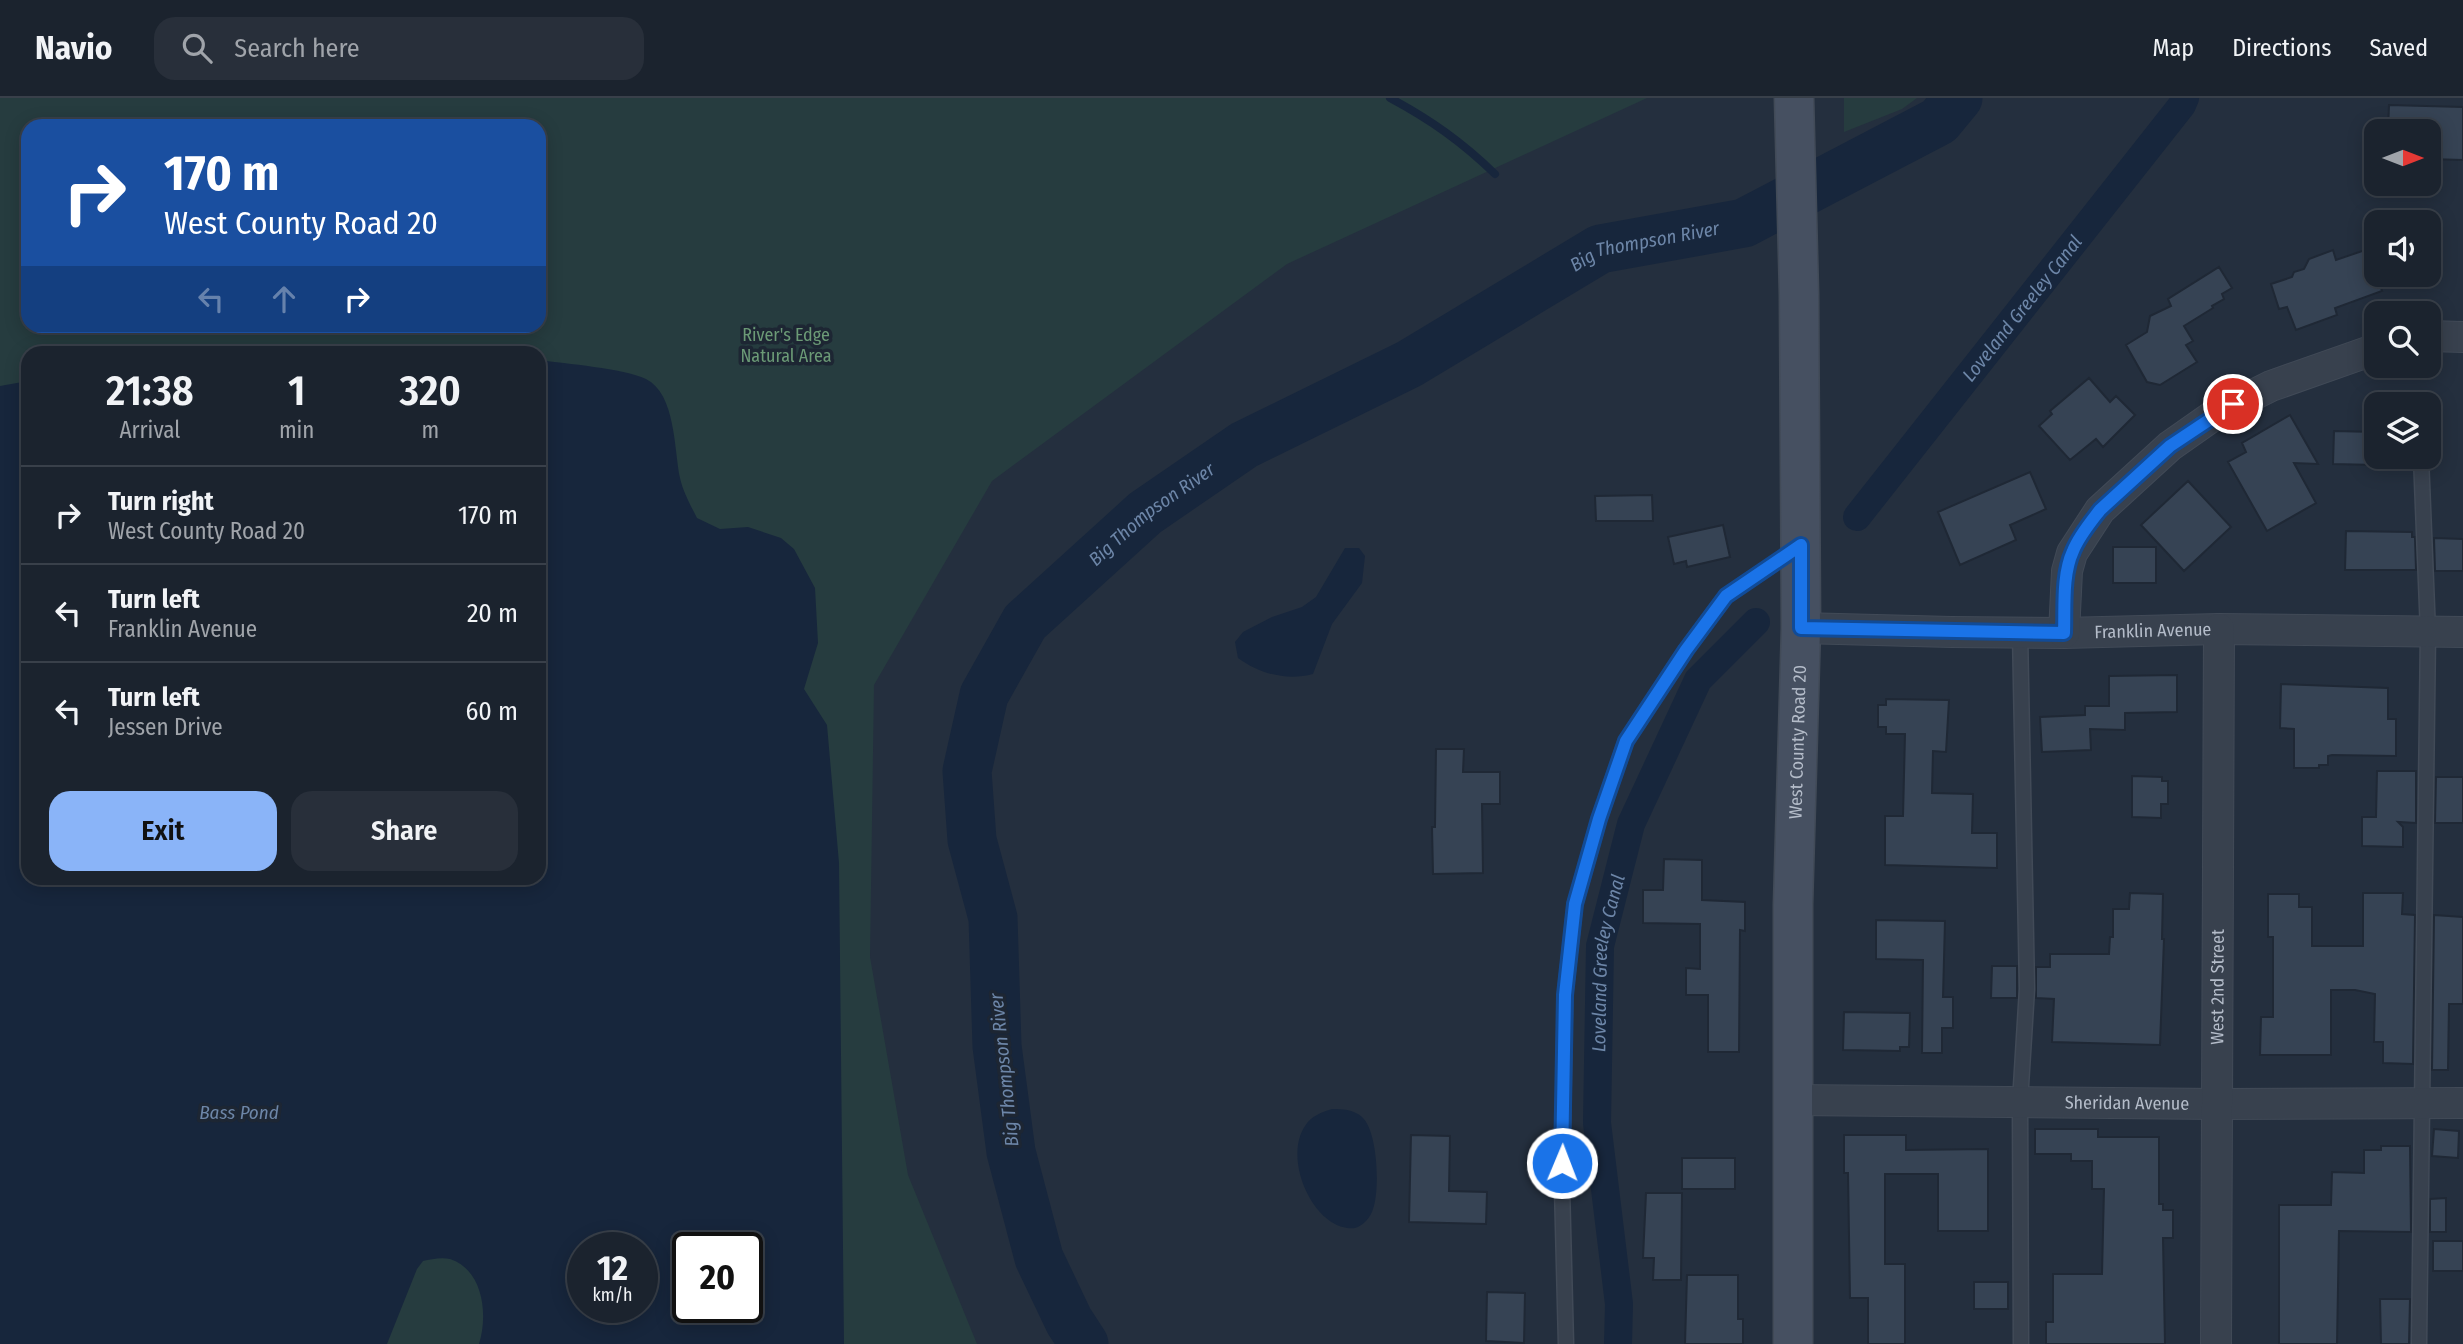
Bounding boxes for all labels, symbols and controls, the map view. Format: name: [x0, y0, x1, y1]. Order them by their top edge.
search box: [154, 17, 644, 80]
text: Navio: [35, 28, 112, 68]
icon: search: [178, 29, 216, 67]
text: Search here: [234, 33, 360, 64]
text: Map: [2153, 34, 2194, 62]
text: Directions: [2232, 34, 2331, 62]
text: Saved: [2369, 34, 2428, 62]
north arrow: [2364, 119, 2441, 196]
map controls: [2364, 119, 2441, 469]
text: 170 m: [164, 144, 280, 203]
icon: right: [49, 147, 140, 238]
text: West County Road 20: [164, 204, 438, 242]
button: sound: [2364, 210, 2441, 287]
water label: Big Thompson River: [1565, 216, 1722, 276]
water label: Loveland Greeley Canal: [1957, 230, 2086, 386]
icon: left: [192, 280, 230, 318]
icon: ahead: [265, 280, 303, 318]
icon: right: [338, 280, 376, 318]
button: search: [2364, 301, 2441, 378]
park label: River's Edge Natural Area: [740, 324, 832, 367]
text: 21:38: [106, 366, 194, 416]
text: 1: [288, 366, 305, 416]
text: 320: [400, 366, 461, 416]
pin: [2203, 374, 2263, 434]
icon: arrive: [2214, 385, 2252, 423]
button: layers: [2364, 392, 2441, 469]
text: Arrival: [119, 416, 180, 444]
text: min: [279, 416, 314, 444]
text: m: [421, 416, 439, 444]
water label: Big Thompson River: [1084, 457, 1220, 570]
text: Turn right: [108, 486, 214, 517]
icon: right: [49, 496, 87, 534]
text: 170 m: [458, 500, 518, 531]
text: West County Road 20: [108, 517, 305, 545]
text: Turn left: [108, 584, 200, 615]
icon: left: [49, 594, 87, 632]
text: 20 m: [467, 598, 518, 629]
text: Franklin Avenue: [108, 615, 257, 643]
street label: Franklin Avenue: [2094, 618, 2212, 643]
street label: West County Road 20: [1784, 665, 1811, 819]
text: Turn left: [108, 682, 200, 713]
icon: left: [49, 692, 87, 730]
text: 60 m: [465, 696, 518, 727]
text: Jessen Drive: [108, 713, 223, 741]
button: Exit: [49, 791, 277, 871]
button: Share: [291, 791, 518, 871]
water label: Loveland Greeley Canal: [1587, 872, 1629, 1052]
street label: West 2nd Street: [2206, 929, 2229, 1045]
water label: Big Thompson River: [984, 991, 1023, 1148]
street label: Sheridan Avenue: [2065, 1092, 2189, 1115]
water label: Bass Pond: [199, 1101, 279, 1124]
position arrow: [1525, 1126, 1599, 1200]
speed limit sign: 20: [672, 1232, 763, 1323]
text: 12: [597, 1247, 628, 1289]
text: km/h: [592, 1284, 633, 1306]

